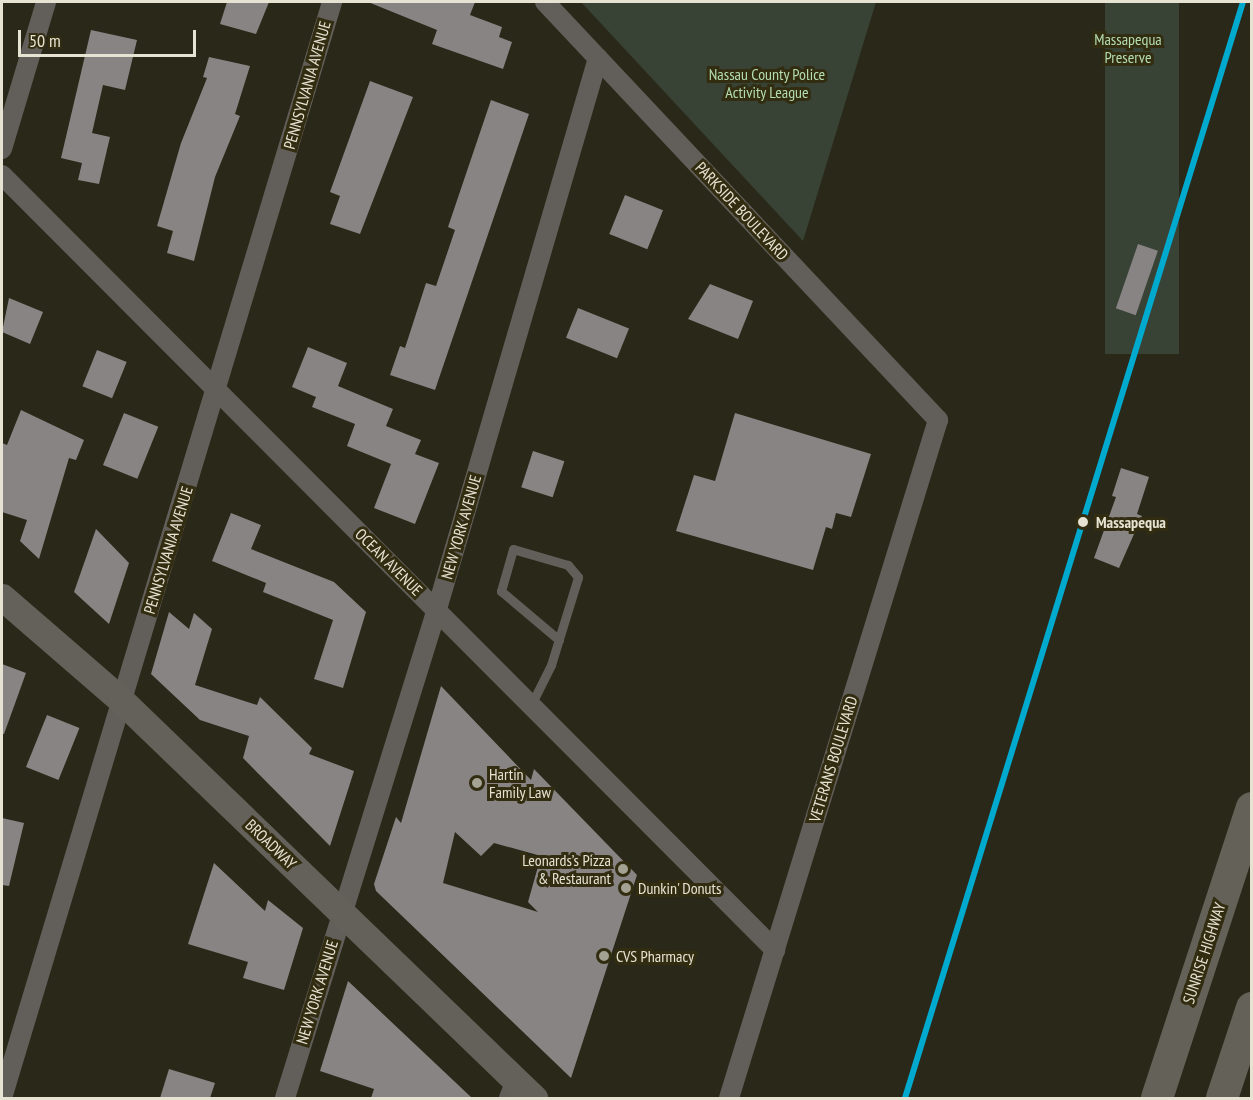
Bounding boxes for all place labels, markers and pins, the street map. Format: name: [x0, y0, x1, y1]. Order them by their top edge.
place label: Massapequa: [1096, 512, 1166, 532]
marker: Massapequa: [1074, 513, 1092, 531]
place label: Hartin Family Law: [489, 764, 551, 802]
marker: Hartin Family Law: [470, 776, 484, 790]
place label: Leonards’s Pizza & Restaurant: [522, 850, 611, 888]
marker: Leonards’s Pizza & Restaurant: [616, 862, 630, 876]
place label: Dunkin' Donuts: [638, 878, 722, 898]
marker: Dunkin' Donuts: [619, 881, 633, 895]
place label: CVS Pharmacy: [616, 946, 694, 966]
marker: CVS Pharmacy: [597, 949, 611, 963]

